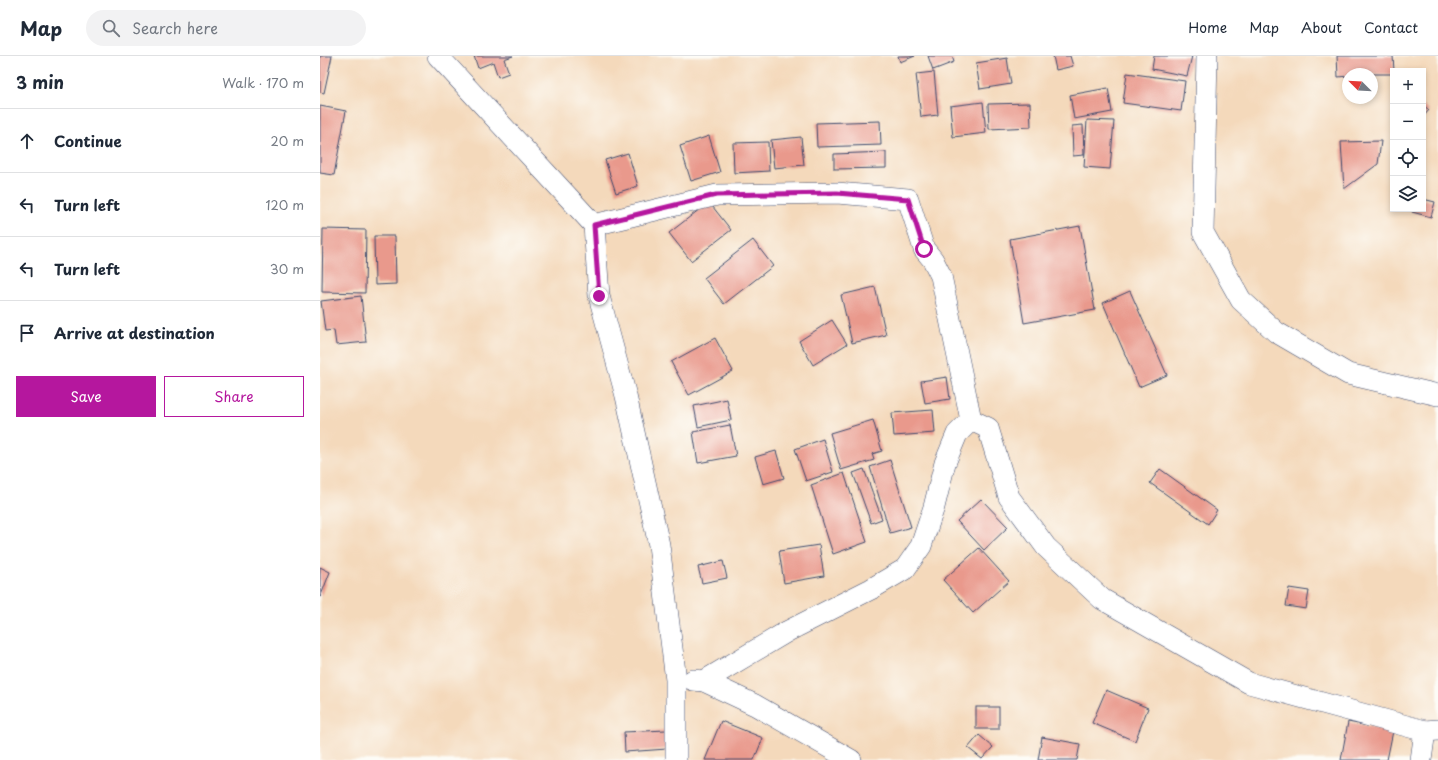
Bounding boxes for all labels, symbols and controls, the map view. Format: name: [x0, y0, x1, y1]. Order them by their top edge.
search box: [86, 10, 366, 46]
text: Map: [20, 14, 62, 42]
text: Search here: [132, 16, 218, 39]
icon: search: [100, 17, 122, 39]
text: Home: [1188, 17, 1227, 38]
text: Map: [1249, 17, 1279, 38]
text: About: [1301, 17, 1342, 38]
text: Contact: [1364, 17, 1418, 38]
north arrow: [1342, 68, 1378, 104]
map controls: [1390, 68, 1426, 212]
button: +: [1390, 68, 1426, 104]
text: 3 min: [16, 69, 64, 95]
text: Walk · 170 m: [222, 73, 304, 92]
button: −: [1390, 104, 1426, 140]
text: Continue: [54, 129, 122, 152]
icon: ahead: [16, 130, 38, 152]
text: 20 m: [270, 131, 304, 150]
button: locate: [1390, 140, 1426, 176]
button: layers: [1390, 176, 1426, 212]
text: Turn left: [54, 193, 120, 216]
icon: left: [16, 194, 38, 216]
text: 120 m: [265, 195, 304, 214]
route start: [915, 240, 933, 258]
text: Turn left: [54, 257, 120, 280]
icon: left: [16, 258, 38, 280]
text: 30 m: [270, 259, 304, 278]
route end: [590, 287, 608, 305]
text: Arrive at destination: [54, 321, 215, 344]
icon: arrive: [16, 322, 38, 344]
button: Save: [16, 376, 156, 417]
button: Share: [164, 376, 304, 417]

